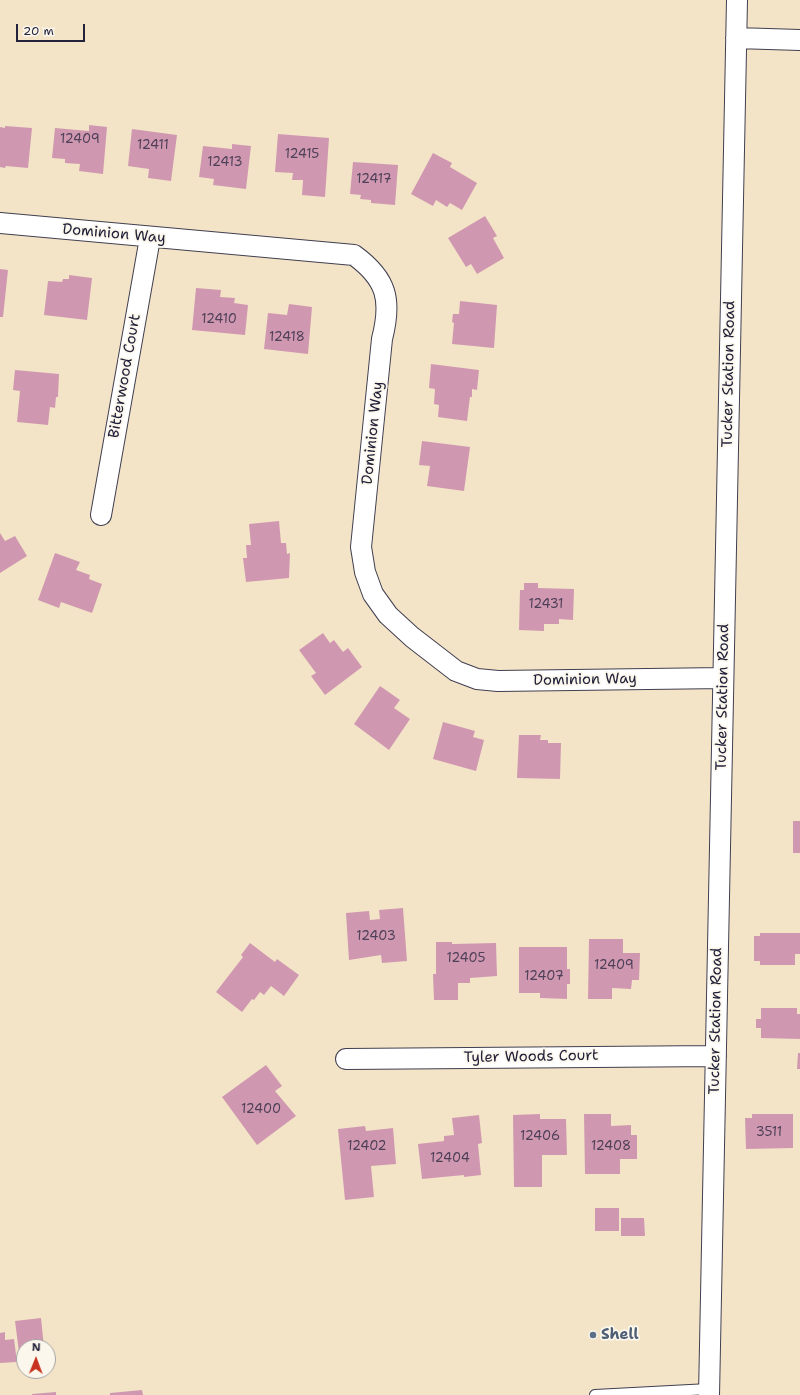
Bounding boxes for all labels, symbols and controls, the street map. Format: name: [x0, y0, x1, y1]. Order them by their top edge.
scale bar: [18, 16, 87, 42]
text: 20 m: [23, 23, 54, 39]
house number: 12409: [60, 132, 100, 148]
house number: 12411: [137, 138, 169, 154]
house number: 12415: [285, 147, 319, 163]
house number: 12413: [207, 155, 243, 171]
house number: 12417: [356, 172, 392, 188]
street label: Dominion Way: [62, 221, 166, 247]
street label: Tucker Station Road: [719, 300, 739, 448]
street label: Bitterwood Court: [105, 312, 145, 440]
house number: 12410: [201, 312, 237, 328]
house number: 12418: [269, 330, 305, 346]
street label: Dominion Way: [359, 381, 387, 485]
house number: 12431: [528, 597, 564, 613]
street label: Tucker Station Road: [713, 623, 733, 771]
street label: Dominion Way: [533, 670, 637, 690]
house number: 12403: [356, 929, 396, 945]
street label: Tucker Station Road: [706, 947, 726, 1095]
house number: 12405: [447, 951, 485, 967]
house number: 12409: [594, 958, 634, 974]
house number: 12407: [524, 969, 564, 985]
street label: Tyler Woods Court: [463, 1047, 599, 1067]
house number: 12400: [241, 1102, 281, 1118]
house number: 3511: [756, 1125, 782, 1141]
house number: 12406: [520, 1129, 560, 1145]
house number: 12402: [347, 1139, 387, 1155]
house number: 12408: [591, 1139, 631, 1155]
house number: 12404: [430, 1151, 470, 1167]
place label: Shell: [601, 1326, 639, 1344]
marker: Shell: [588, 1330, 598, 1340]
north arrow: [16, 1339, 56, 1379]
text: N: [32, 1340, 41, 1355]

